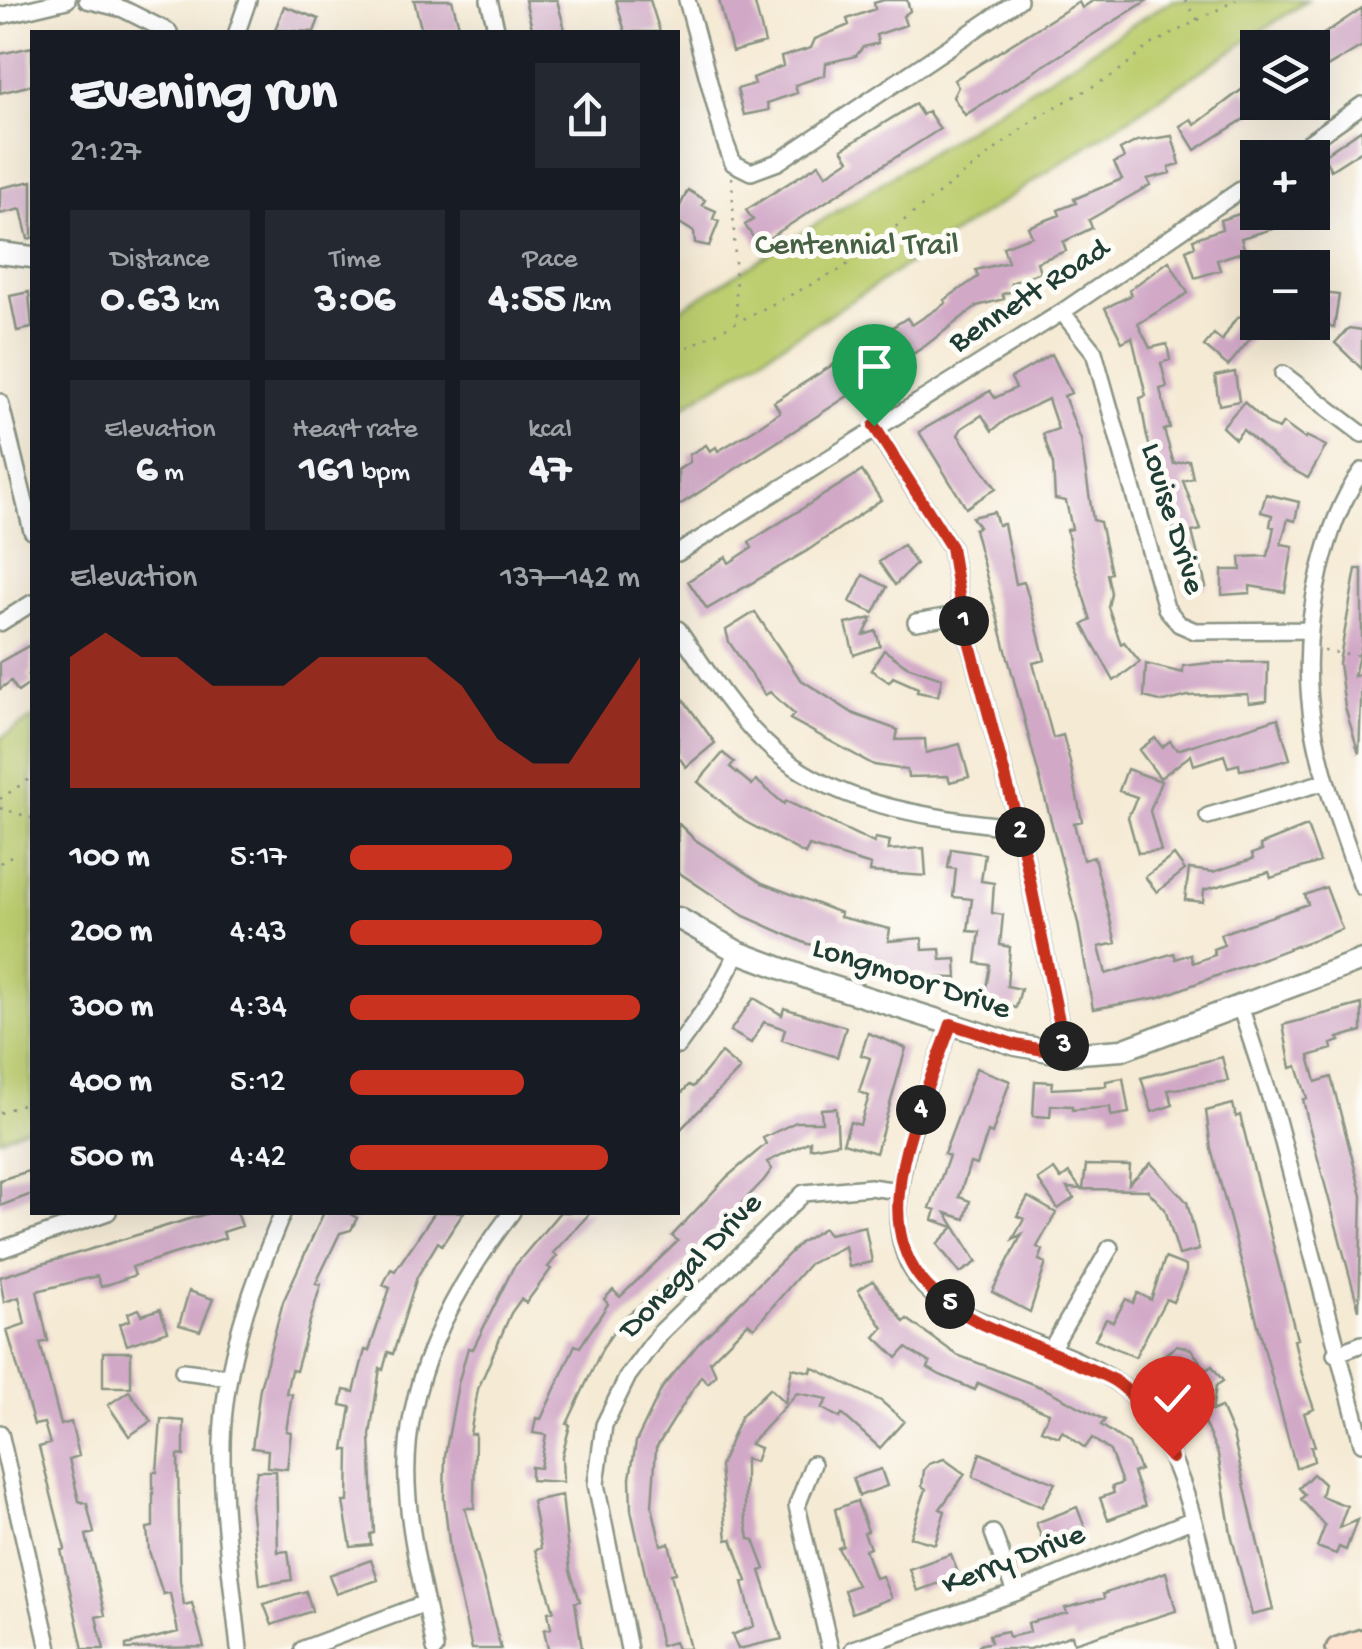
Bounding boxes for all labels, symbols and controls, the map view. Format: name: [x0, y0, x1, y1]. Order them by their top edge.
map controls: [1240, 30, 1330, 340]
button: layers: [1240, 30, 1330, 120]
button: share: [535, 63, 640, 168]
text: Evening run: [70, 64, 337, 128]
text: 21:27: [70, 134, 141, 172]
button: +: [1240, 140, 1330, 230]
park label: Centennial Trail: [755, 228, 959, 266]
street label: Bennett Road: [942, 230, 1119, 363]
text: Distance: [111, 244, 209, 277]
text: Time: [329, 244, 381, 277]
text: Pace: [523, 244, 577, 277]
button: −: [1240, 250, 1330, 340]
text: 0.63: [100, 277, 181, 326]
text: 3:06: [315, 277, 395, 326]
text: 4:55: [489, 277, 566, 326]
text: km: [181, 287, 220, 320]
text: /km: [566, 287, 611, 320]
pin: [832, 324, 917, 427]
icon: arrive: [847, 339, 902, 394]
text: Elevation: [104, 414, 216, 447]
text: Heart rate: [292, 414, 418, 447]
text: kcal: [528, 414, 572, 447]
street label: Louise Drive: [1130, 439, 1212, 600]
text: 6: [136, 447, 157, 496]
text: 161: [300, 447, 355, 496]
text: 47: [529, 447, 571, 496]
text: m: [157, 457, 184, 490]
text: bpm: [355, 457, 410, 490]
text: Elevation: [70, 560, 197, 598]
text: 137–142 m: [500, 560, 640, 598]
pin: 1: [939, 596, 989, 646]
text: 1: [958, 604, 970, 637]
pin: 2: [995, 807, 1045, 857]
text: 2: [1013, 815, 1027, 848]
text: 100 m: [70, 839, 150, 877]
text: 5:17: [230, 839, 286, 877]
text: 200 m: [70, 914, 152, 952]
text: 4:43: [230, 914, 287, 952]
street label: Longmoor Drive: [807, 930, 1015, 1030]
text: 300 m: [70, 989, 153, 1027]
text: 4:34: [230, 989, 287, 1027]
pin: 3: [1039, 1021, 1089, 1071]
text: 3: [1057, 1029, 1071, 1062]
text: 400 m: [70, 1064, 152, 1102]
text: 5:12: [230, 1064, 285, 1102]
pin: 4: [896, 1085, 946, 1135]
text: 4: [914, 1093, 928, 1126]
text: 500 m: [70, 1139, 153, 1177]
text: 4:42: [230, 1139, 286, 1177]
street label: Donegal Drive: [611, 1185, 772, 1350]
pin: 5: [925, 1279, 975, 1329]
text: 5: [943, 1287, 957, 1320]
pin: [1130, 1356, 1215, 1459]
icon: check: [1145, 1371, 1200, 1426]
street label: Kerry Drive: [937, 1516, 1091, 1606]

